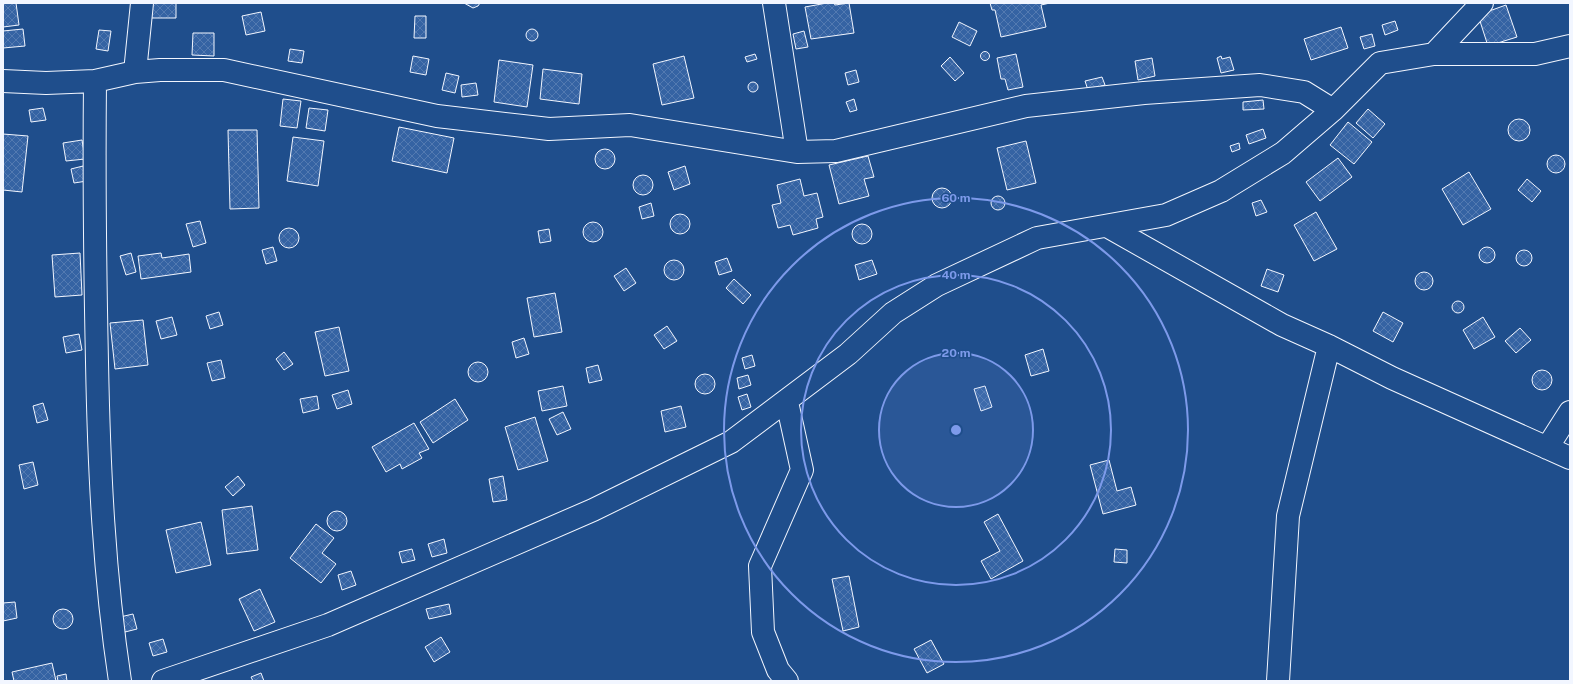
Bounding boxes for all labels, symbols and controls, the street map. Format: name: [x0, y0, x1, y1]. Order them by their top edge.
text: 60 m: [941, 191, 971, 205]
text: 40 m: [941, 268, 971, 282]
text: 20 m: [942, 346, 971, 360]
centre of rings: [949, 423, 963, 437]

